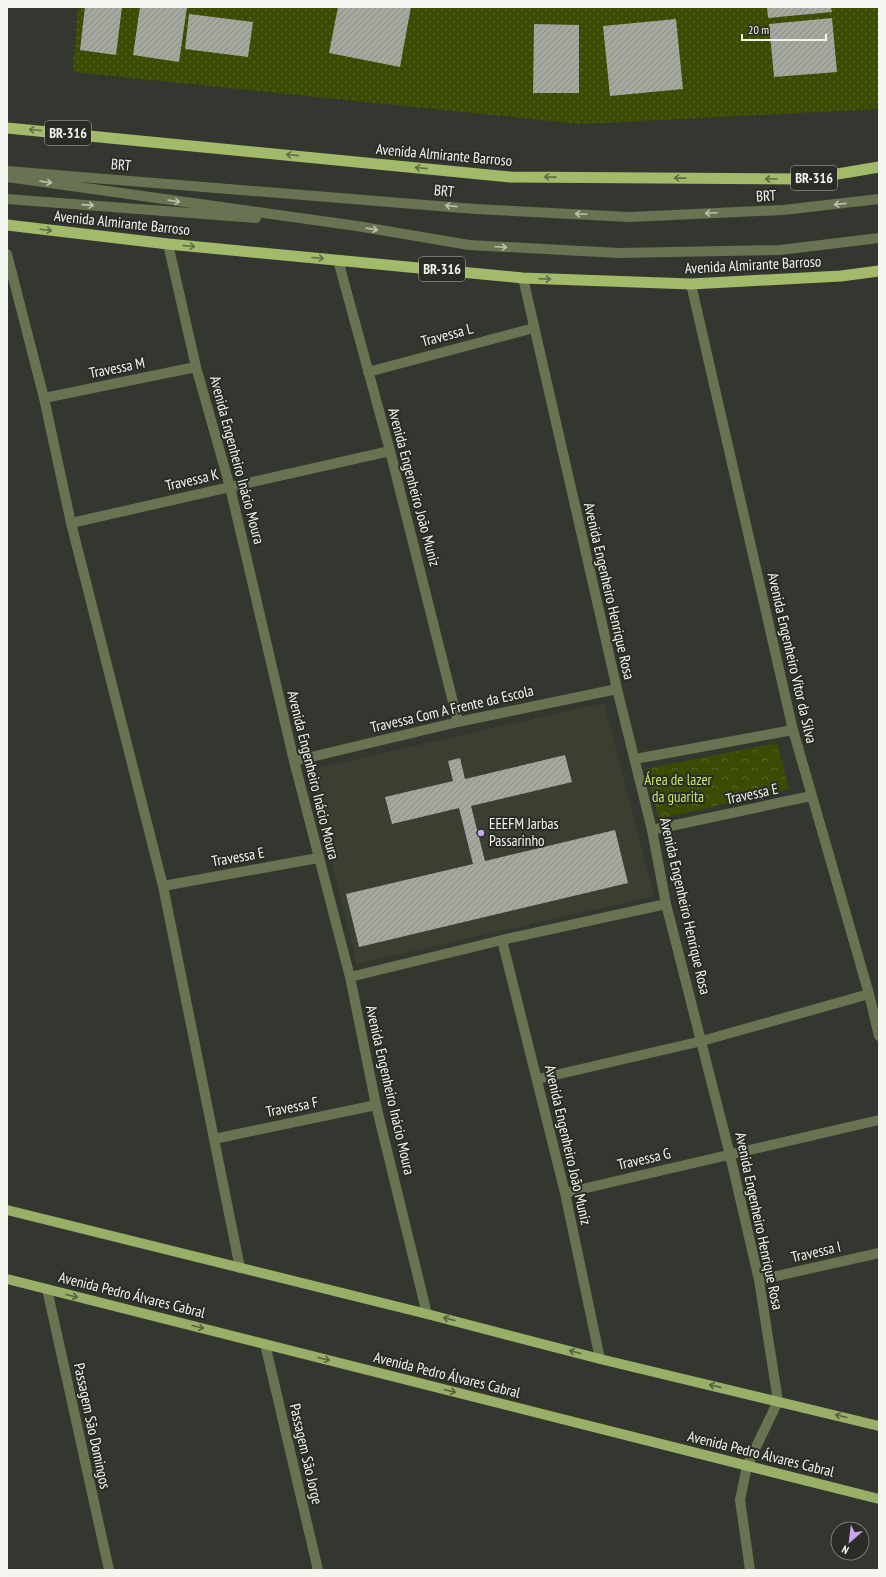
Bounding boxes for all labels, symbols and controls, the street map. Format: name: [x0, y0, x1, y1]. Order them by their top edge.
scale bar: [742, 16, 826, 42]
text: 20 m: [748, 22, 769, 37]
road number: BR-316: [45, 121, 91, 145]
one-way arrow: [29, 127, 42, 134]
street label: Avenida Almirante Barroso: [375, 139, 513, 170]
one-way arrow: [285, 151, 298, 159]
street label: BRT: [110, 154, 132, 175]
one-way arrow: [415, 164, 428, 172]
road number: BR-316: [791, 166, 837, 190]
one-way arrow: [544, 173, 557, 181]
one-way arrow: [674, 174, 687, 182]
one-way arrow: [765, 175, 778, 183]
one-way arrow: [39, 178, 52, 186]
street label: BRT: [433, 180, 455, 201]
street label: BRT: [755, 185, 777, 206]
one-way arrow: [167, 197, 180, 204]
one-way arrow: [834, 200, 847, 207]
one-way arrow: [81, 201, 94, 209]
one-way arrow: [445, 203, 458, 210]
street label: Avenida Almirante Barroso: [53, 206, 191, 239]
one-way arrow: [705, 210, 718, 217]
one-way arrow: [575, 211, 588, 218]
one-way arrow: [365, 225, 378, 233]
one-way arrow: [39, 226, 52, 234]
one-way arrow: [182, 243, 195, 250]
one-way arrow: [494, 243, 507, 250]
street label: Avenida Almirante Barroso: [684, 251, 822, 278]
one-way arrow: [311, 254, 324, 261]
road number: BR-316: [419, 257, 465, 281]
one-way arrow: [538, 275, 551, 283]
street label: Travessa L: [419, 318, 476, 351]
street label: Travessa M: [87, 353, 146, 382]
street label: Avenida Engenheiro Inácio Moura: [206, 374, 269, 546]
street label: Avenida Engenheiro João Muniz: [384, 406, 445, 568]
street label: Travessa K: [163, 464, 221, 495]
street label: Avenida Engenheiro Henrique Rosa: [580, 501, 639, 681]
street label: Avenida Engenheiro Vitor da Silva: [764, 571, 821, 745]
street label: Travessa Com A Frente da Escola: [368, 680, 535, 737]
street label: Avenida Engenheiro Inácio Moura: [283, 689, 344, 861]
park label: Área de lazer da guarita: [644, 770, 713, 806]
street label: Travessa E: [724, 779, 780, 808]
place label: EEEFM Jarbas Passarinho: [489, 814, 559, 850]
street label: Avenida Engenheiro Henrique Rosa: [656, 816, 715, 996]
marker: EEEFM Jarbas Passarinho: [476, 828, 486, 838]
street label: Travessa E: [210, 843, 266, 870]
street label: Avenida Engenheiro Inácio Moura: [362, 1003, 419, 1176]
street label: Avenida Engenheiro João Muniz: [541, 1063, 596, 1227]
street label: Travessa F: [264, 1092, 320, 1121]
street label: Avenida Engenheiro Henrique Rosa: [731, 1130, 788, 1311]
street label: Travessa G: [615, 1143, 672, 1174]
street label: Travessa I: [789, 1237, 843, 1266]
street label: Avenida Pedro Álvares Cabral: [57, 1267, 208, 1322]
one-way arrow: [65, 1292, 78, 1300]
one-way arrow: [443, 1315, 456, 1323]
one-way arrow: [191, 1324, 204, 1332]
street label: Avenida Pedro Álvares Cabral: [372, 1347, 523, 1402]
one-way arrow: [569, 1348, 582, 1355]
one-way arrow: [317, 1356, 330, 1363]
street label: Passagem São Domingos: [70, 1361, 115, 1491]
one-way arrow: [709, 1382, 722, 1389]
one-way arrow: [443, 1388, 456, 1395]
street label: Passagem São Jorge: [286, 1402, 327, 1506]
one-way arrow: [835, 1412, 848, 1420]
street label: Avenida Pedro Álvares Cabral: [686, 1426, 837, 1481]
north arrow: [830, 1521, 870, 1561]
text: N: [839, 1542, 851, 1557]

